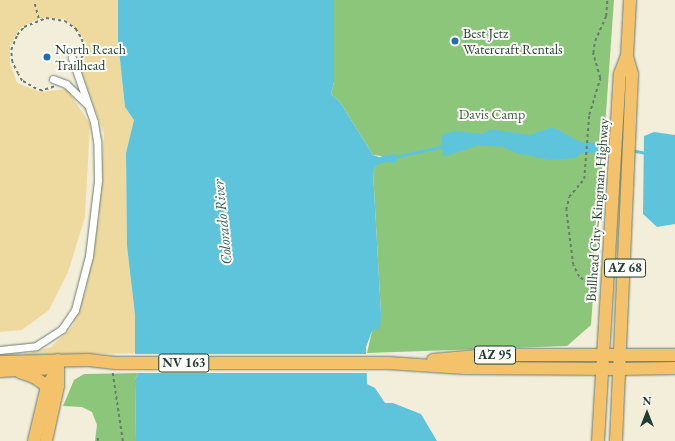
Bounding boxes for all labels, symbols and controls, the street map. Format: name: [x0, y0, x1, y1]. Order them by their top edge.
place label: Best Jetz Watercraft Rentals: [463, 25, 563, 58]
marker: Best Jetz Watercraft Rentals: [450, 36, 460, 46]
place label: North Reach Trailhead: [55, 41, 126, 74]
marker: North Reach Trailhead: [42, 52, 52, 62]
park label: Davis Camp: [459, 106, 525, 122]
street label: Bullhead City–Kingman Highway: [582, 118, 612, 302]
water label: Colorado River: [209, 179, 235, 265]
road number: AZ 68: [604, 257, 646, 279]
road number: AZ 95: [474, 344, 516, 366]
road number: NV 163: [158, 352, 210, 374]
north arrow: [627, 393, 667, 433]
text: N: [643, 394, 651, 408]

